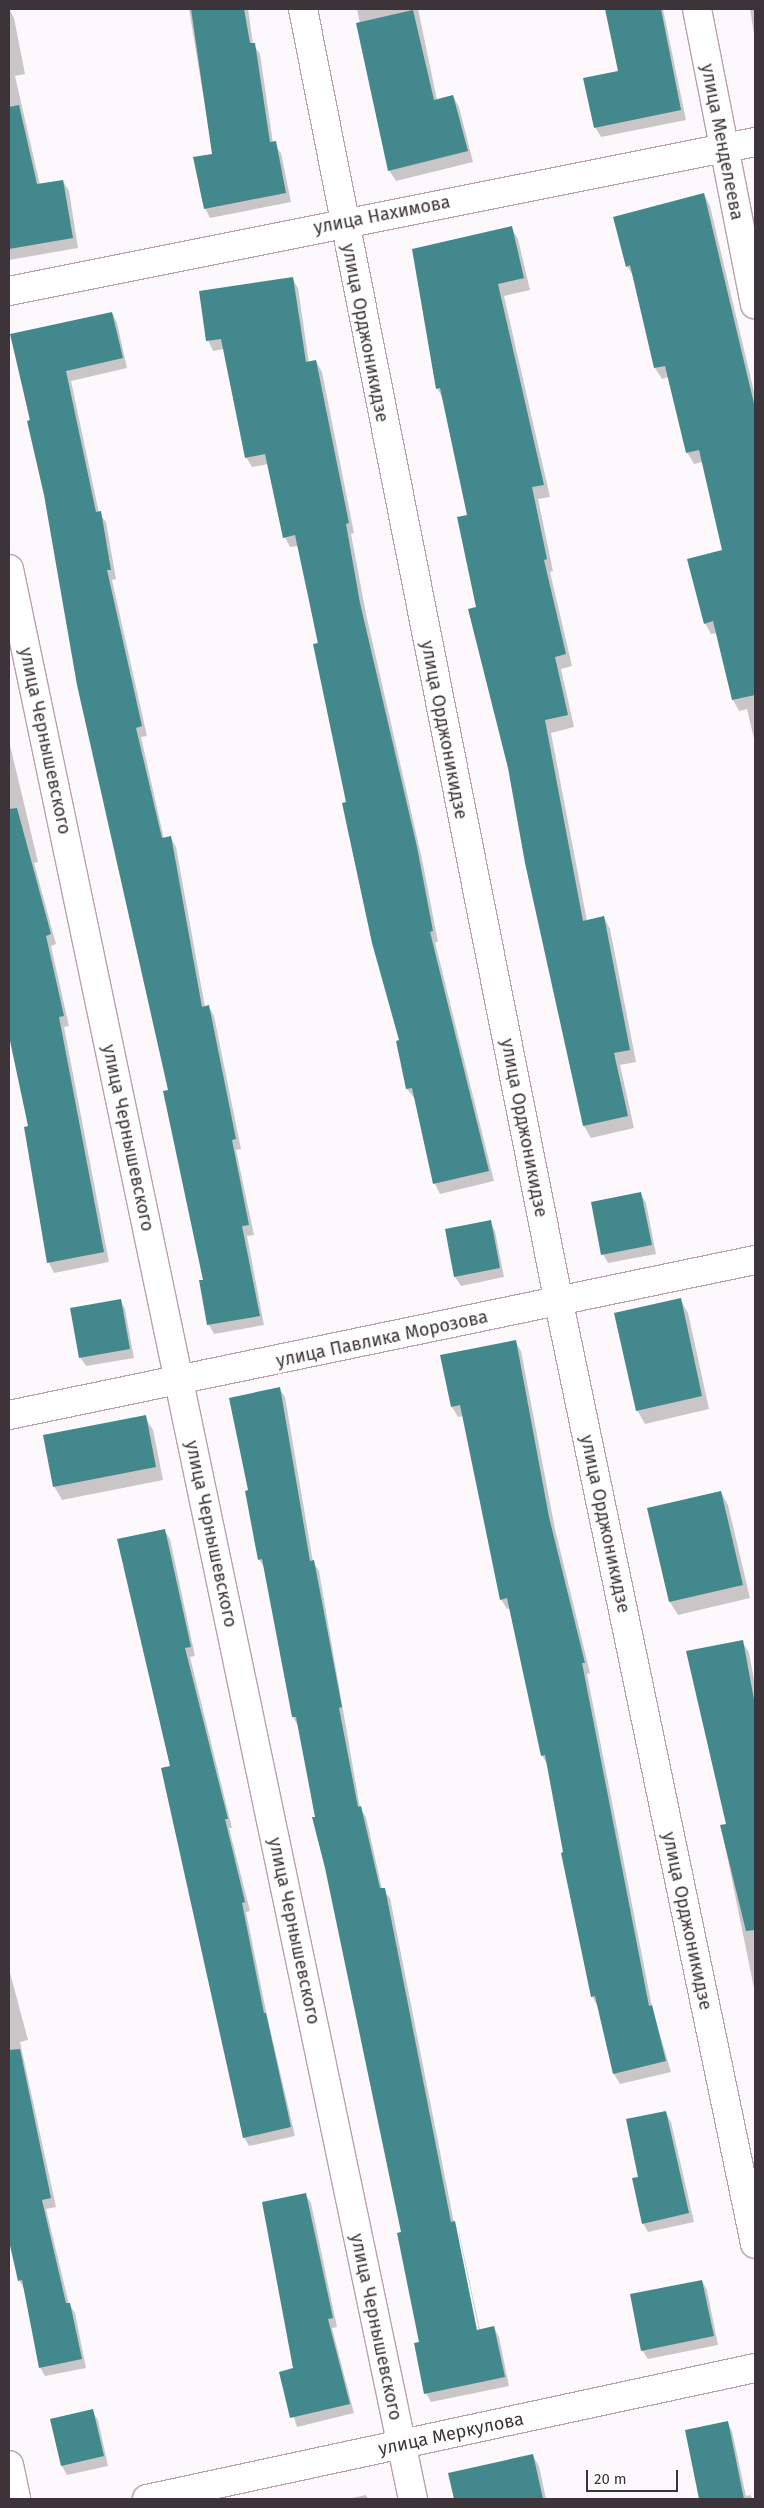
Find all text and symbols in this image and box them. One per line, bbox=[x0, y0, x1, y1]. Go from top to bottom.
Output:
street label: улица Менделеева bbox=[696, 62, 748, 222]
street label: улица Нахимова bbox=[312, 191, 452, 239]
street label: улица Орджоникидзе bbox=[337, 242, 393, 424]
street label: улица Орджоникидзе bbox=[416, 639, 472, 821]
street label: улица Чернышевского bbox=[15, 646, 75, 836]
street label: улица Орджоникидзе bbox=[496, 1037, 552, 1219]
street label: улица Чернышевского bbox=[98, 1043, 158, 1233]
street label: улица Павлика Морозова bbox=[274, 1306, 490, 1372]
street label: улица Орджоникидзе bbox=[576, 1433, 634, 1615]
street label: улица Чернышевского bbox=[181, 1439, 241, 1629]
street label: улица Орджоникидзе bbox=[658, 1830, 716, 2012]
street label: улица Чернышевского bbox=[264, 1836, 324, 2026]
street label: улица Чернышевского bbox=[346, 2232, 406, 2422]
street label: улица Меркулова bbox=[376, 2408, 526, 2460]
scale bar bbox=[589, 2460, 682, 2492]
text: 20 m bbox=[594, 2470, 627, 2488]

